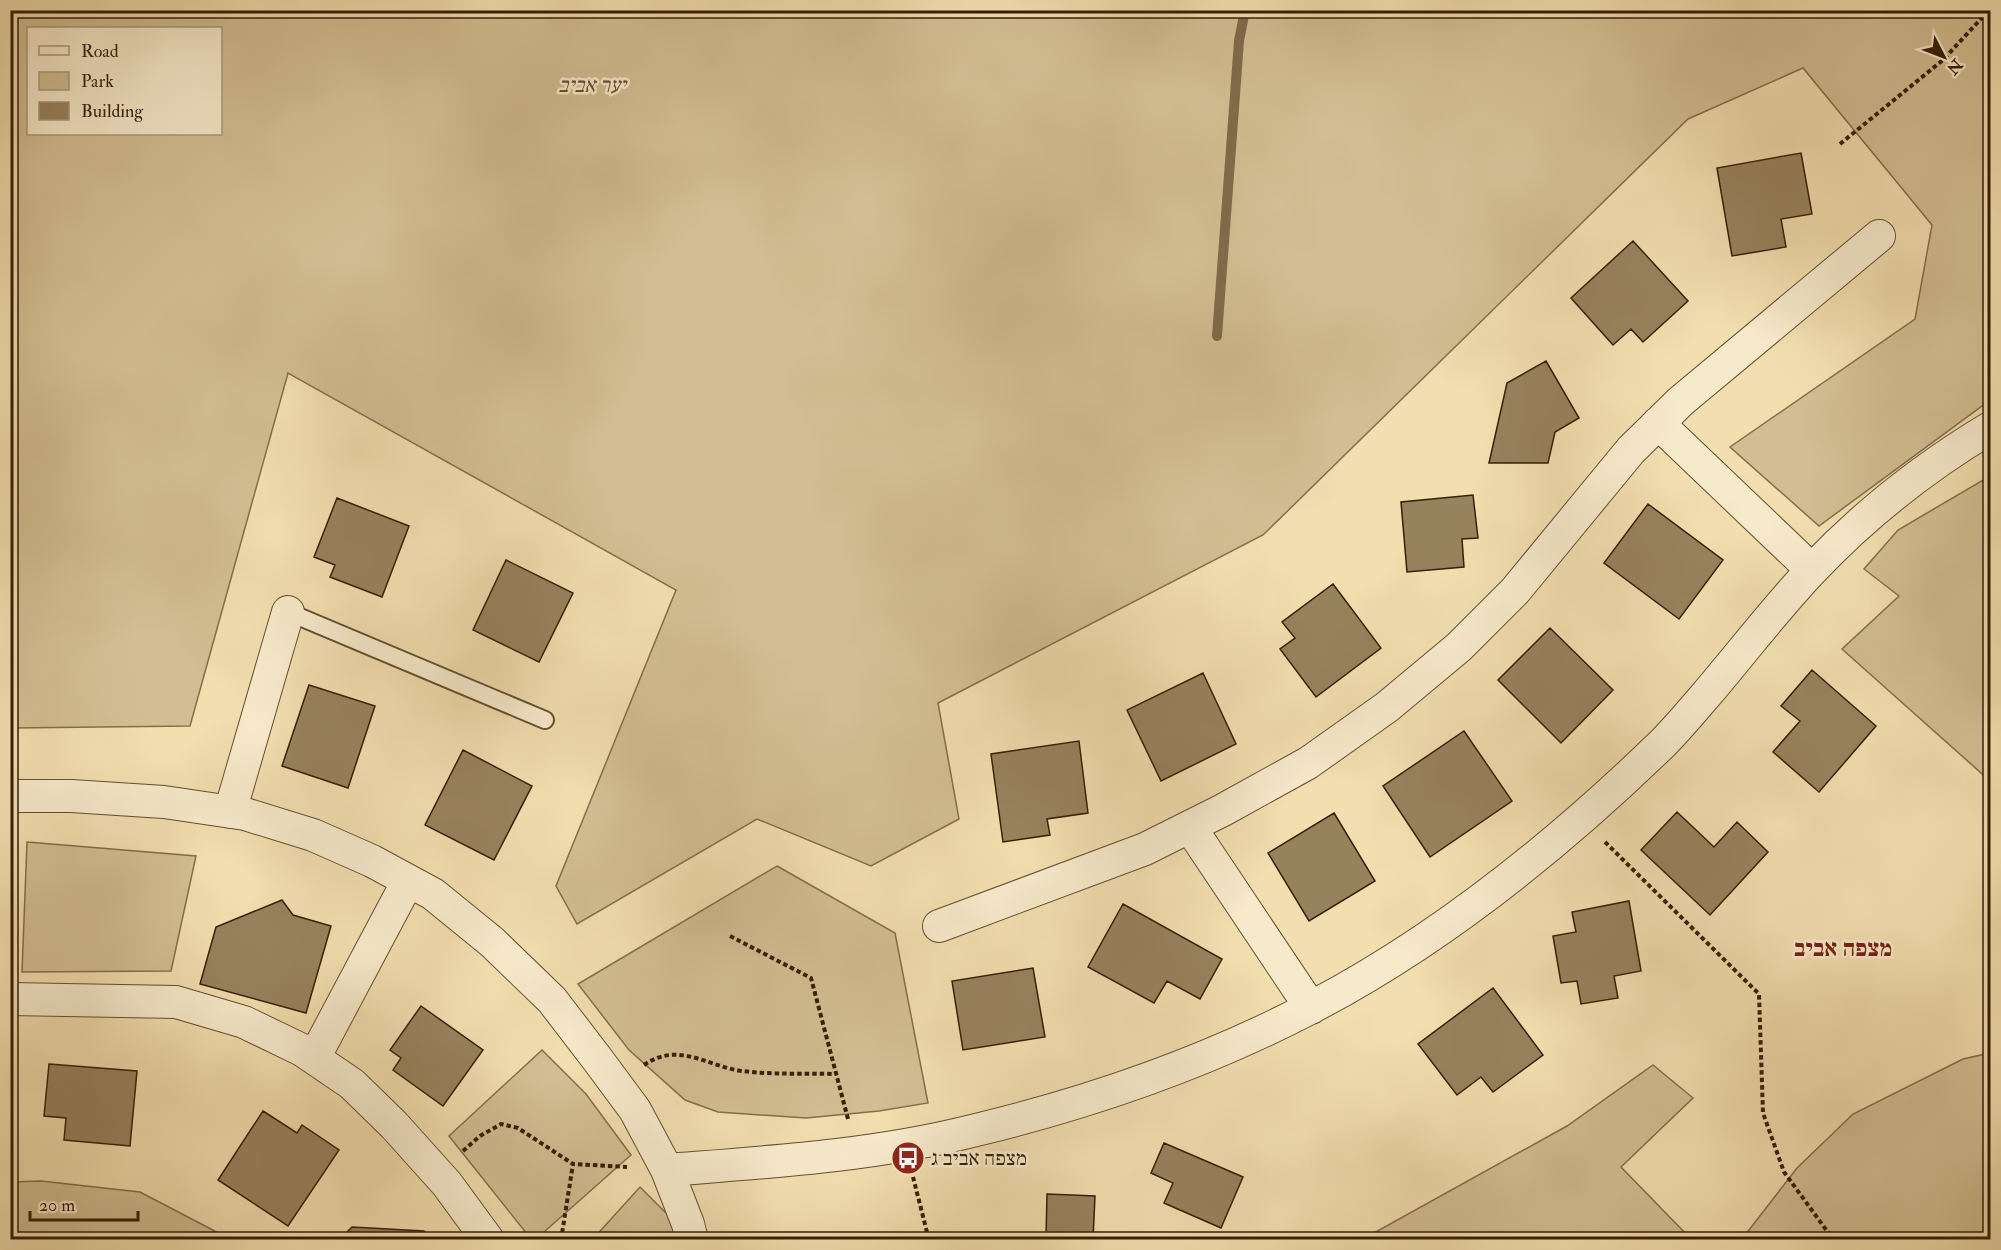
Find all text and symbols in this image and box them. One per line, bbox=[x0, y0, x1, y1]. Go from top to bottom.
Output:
legend bbox=[27, 27, 222, 135]
north arrow bbox=[1914, 27, 1974, 87]
text: Road bbox=[81, 40, 119, 63]
text: N bbox=[1942, 54, 1967, 79]
text: Park bbox=[81, 70, 114, 93]
park label: יער אביב bbox=[558, 72, 628, 99]
text: Building bbox=[81, 100, 144, 123]
district label: מצפה אביב bbox=[1794, 933, 1892, 964]
bus stop icon: מצפה אביב ג bbox=[890, 1140, 926, 1176]
place label: מצפה אביב ג bbox=[931, 1145, 1027, 1172]
scale bar bbox=[30, 1184, 138, 1222]
text: 20 m bbox=[39, 1194, 75, 1217]

